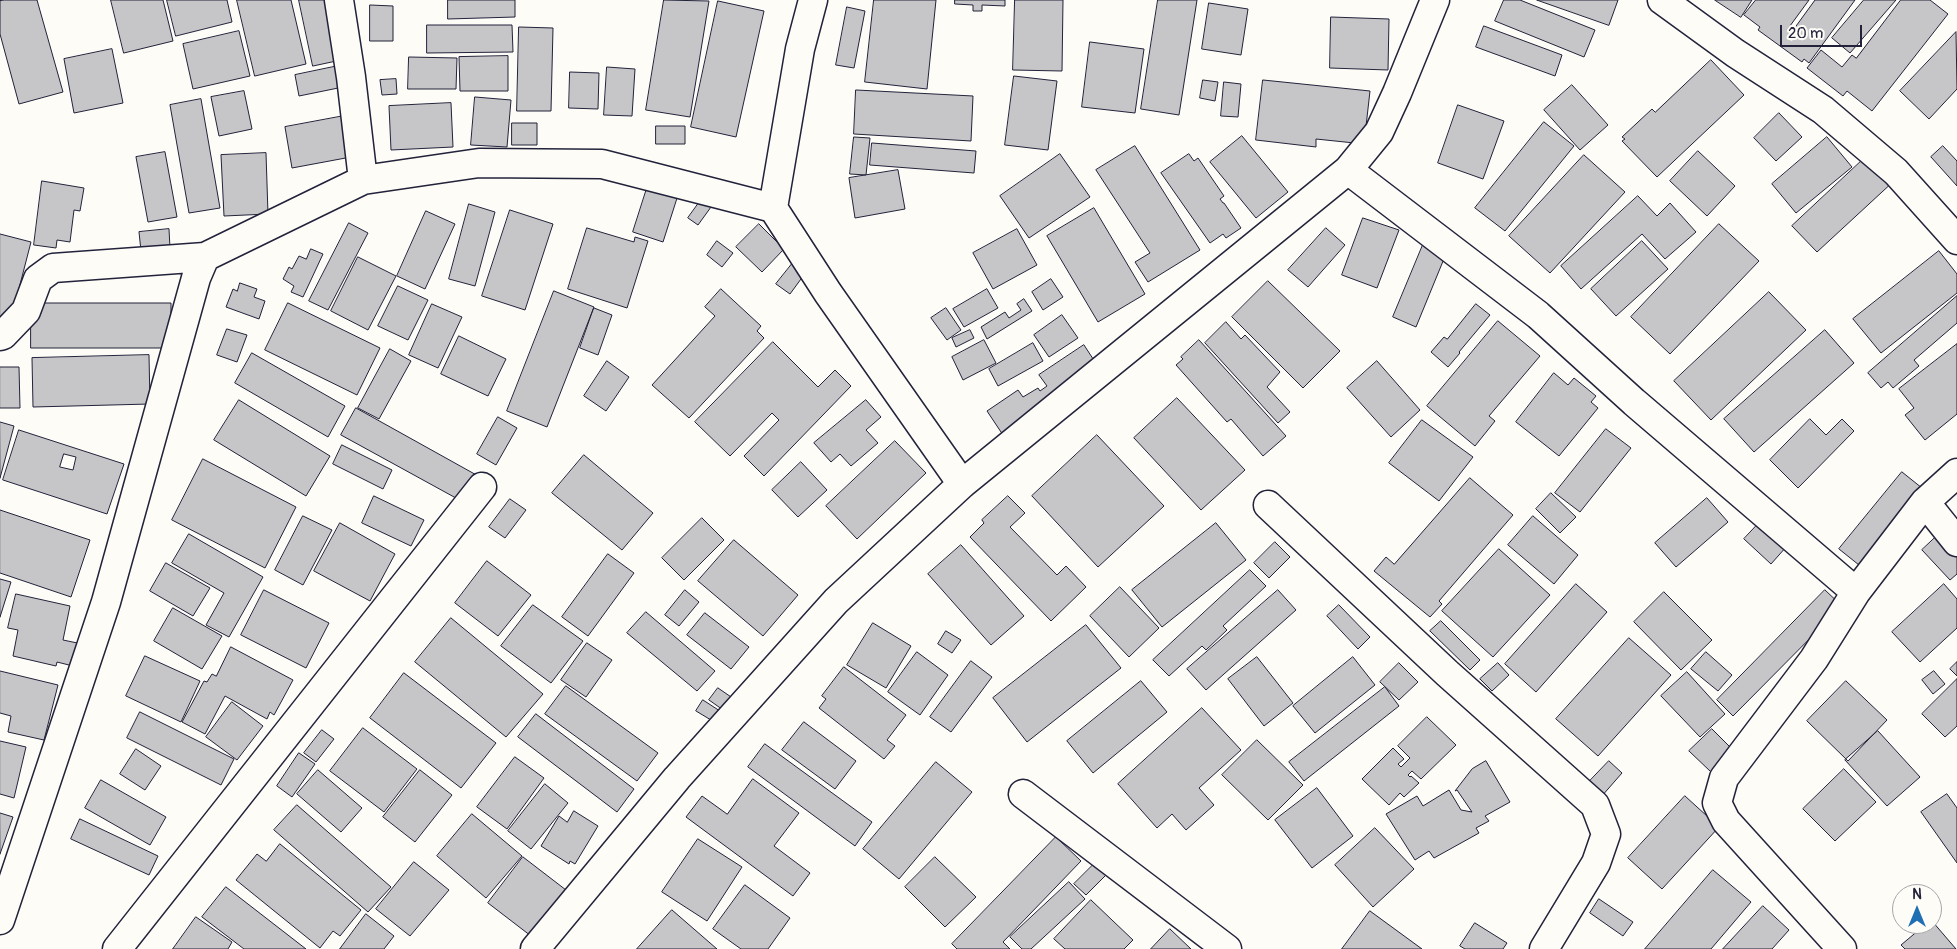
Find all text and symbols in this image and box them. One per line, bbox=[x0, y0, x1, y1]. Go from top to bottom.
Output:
scale bar bbox=[1782, 15, 1864, 47]
text: 20 m bbox=[1788, 24, 1823, 43]
north arrow bbox=[1892, 884, 1942, 934]
text: N bbox=[1912, 886, 1922, 903]

